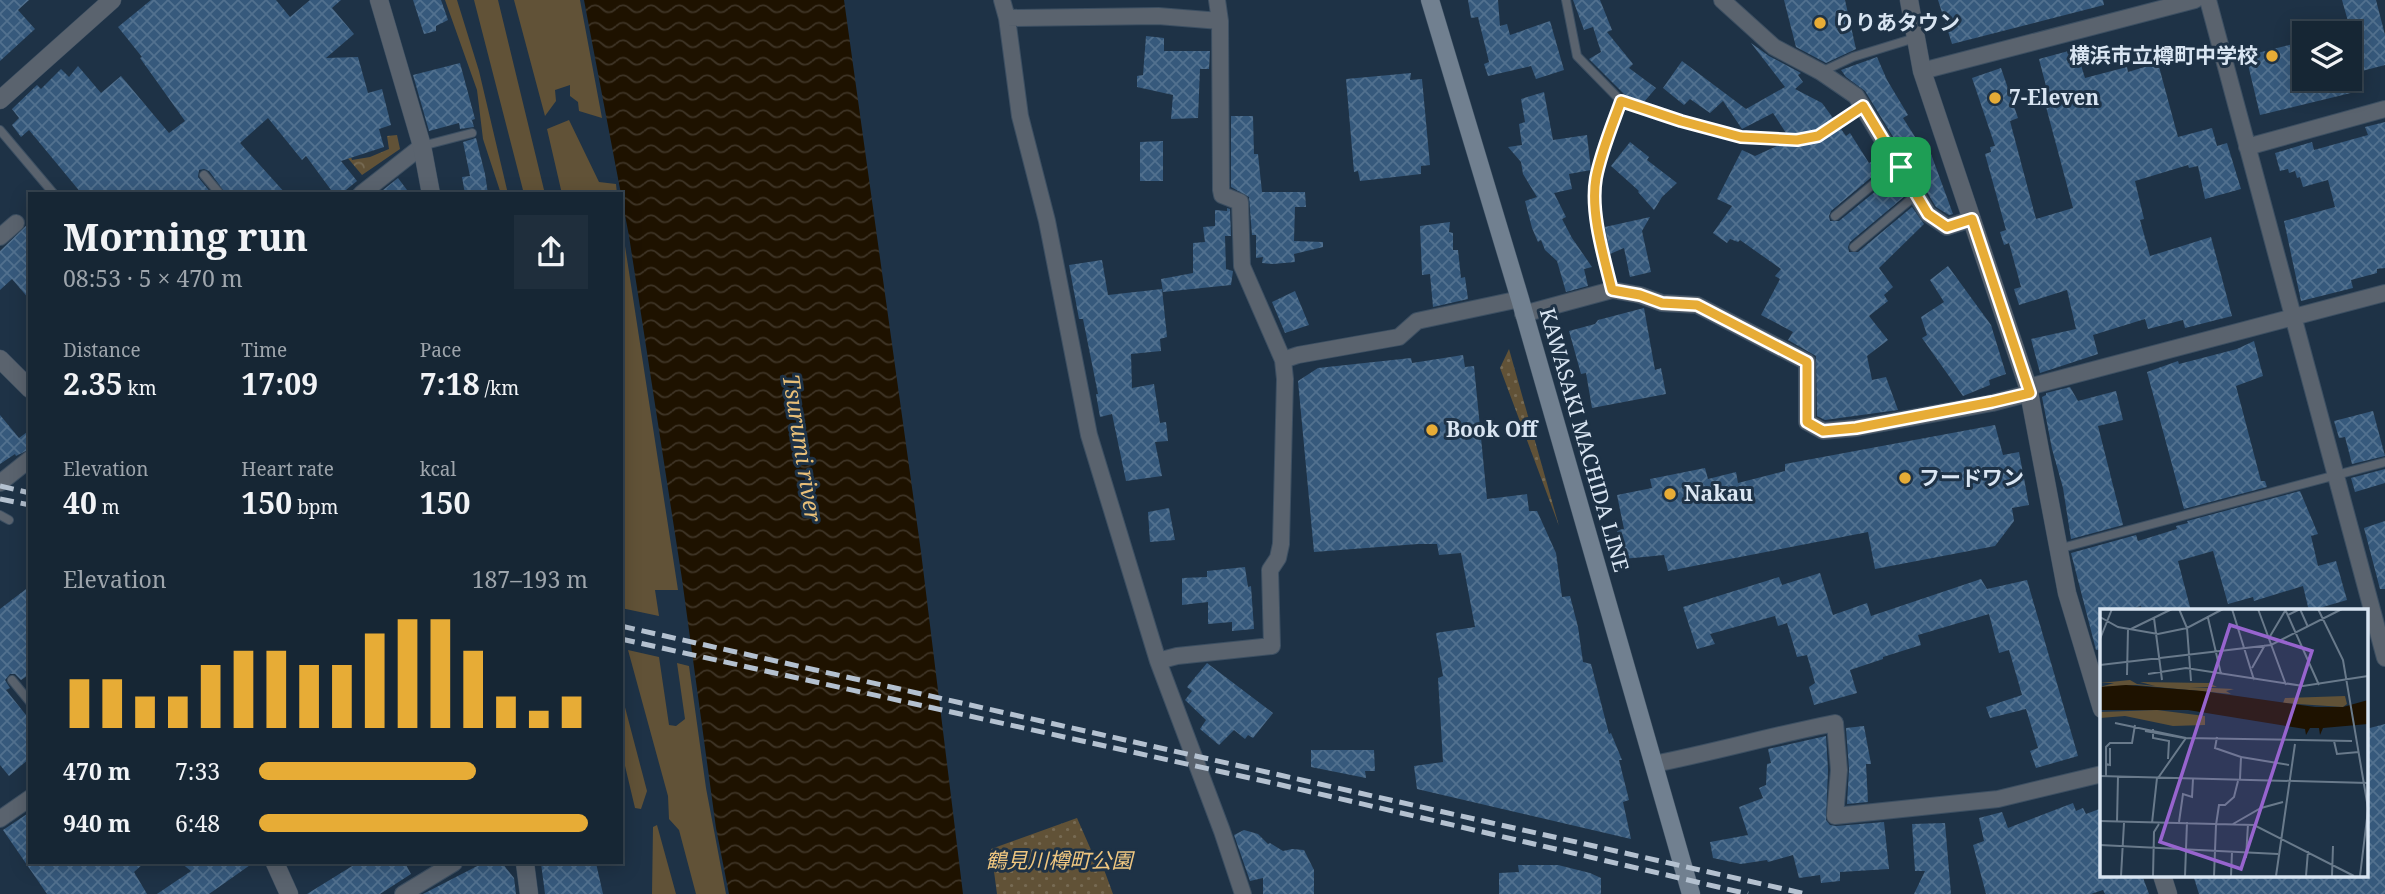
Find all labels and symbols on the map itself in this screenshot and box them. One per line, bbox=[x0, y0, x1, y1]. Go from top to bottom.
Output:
place label: りりあタウン bbox=[1834, 8, 1960, 36]
marker: りりあタウン bbox=[1812, 15, 1828, 31]
place label: 横浜市立樽町中学校 bbox=[2069, 41, 2258, 69]
marker: 横浜市立樽町中学校 bbox=[2264, 48, 2280, 64]
place label: 7-Eleven bbox=[2009, 83, 2099, 111]
marker: 7-Eleven bbox=[1987, 90, 2003, 106]
pin bbox=[1871, 137, 1931, 197]
street label: KAWASAKI MACHIDA LINE bbox=[1534, 304, 1636, 575]
water label: Tsurumi river bbox=[776, 372, 830, 524]
place label: Book Off bbox=[1446, 415, 1539, 443]
marker: Book Off bbox=[1424, 422, 1440, 438]
place label: フードワン bbox=[1919, 463, 2024, 491]
marker: フードワン bbox=[1897, 470, 1913, 486]
place label: Nakau bbox=[1684, 479, 1753, 507]
marker: Nakau bbox=[1662, 486, 1678, 502]
inset map bbox=[2100, 609, 2368, 876]
park label: 鶴見川樽町公園 bbox=[986, 846, 1135, 874]

